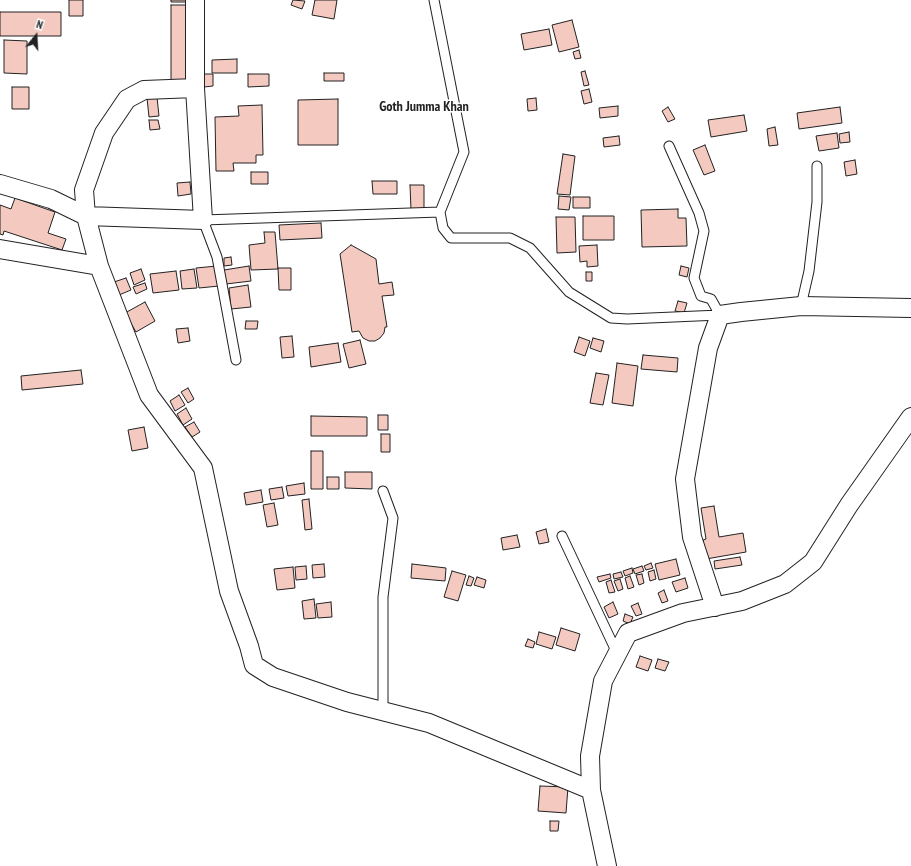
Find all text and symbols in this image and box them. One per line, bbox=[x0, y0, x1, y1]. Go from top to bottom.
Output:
north arrow bbox=[16, 16, 56, 56]
text: N bbox=[35, 17, 45, 32]
district label: Goth Jumma Khan bbox=[379, 99, 469, 115]

